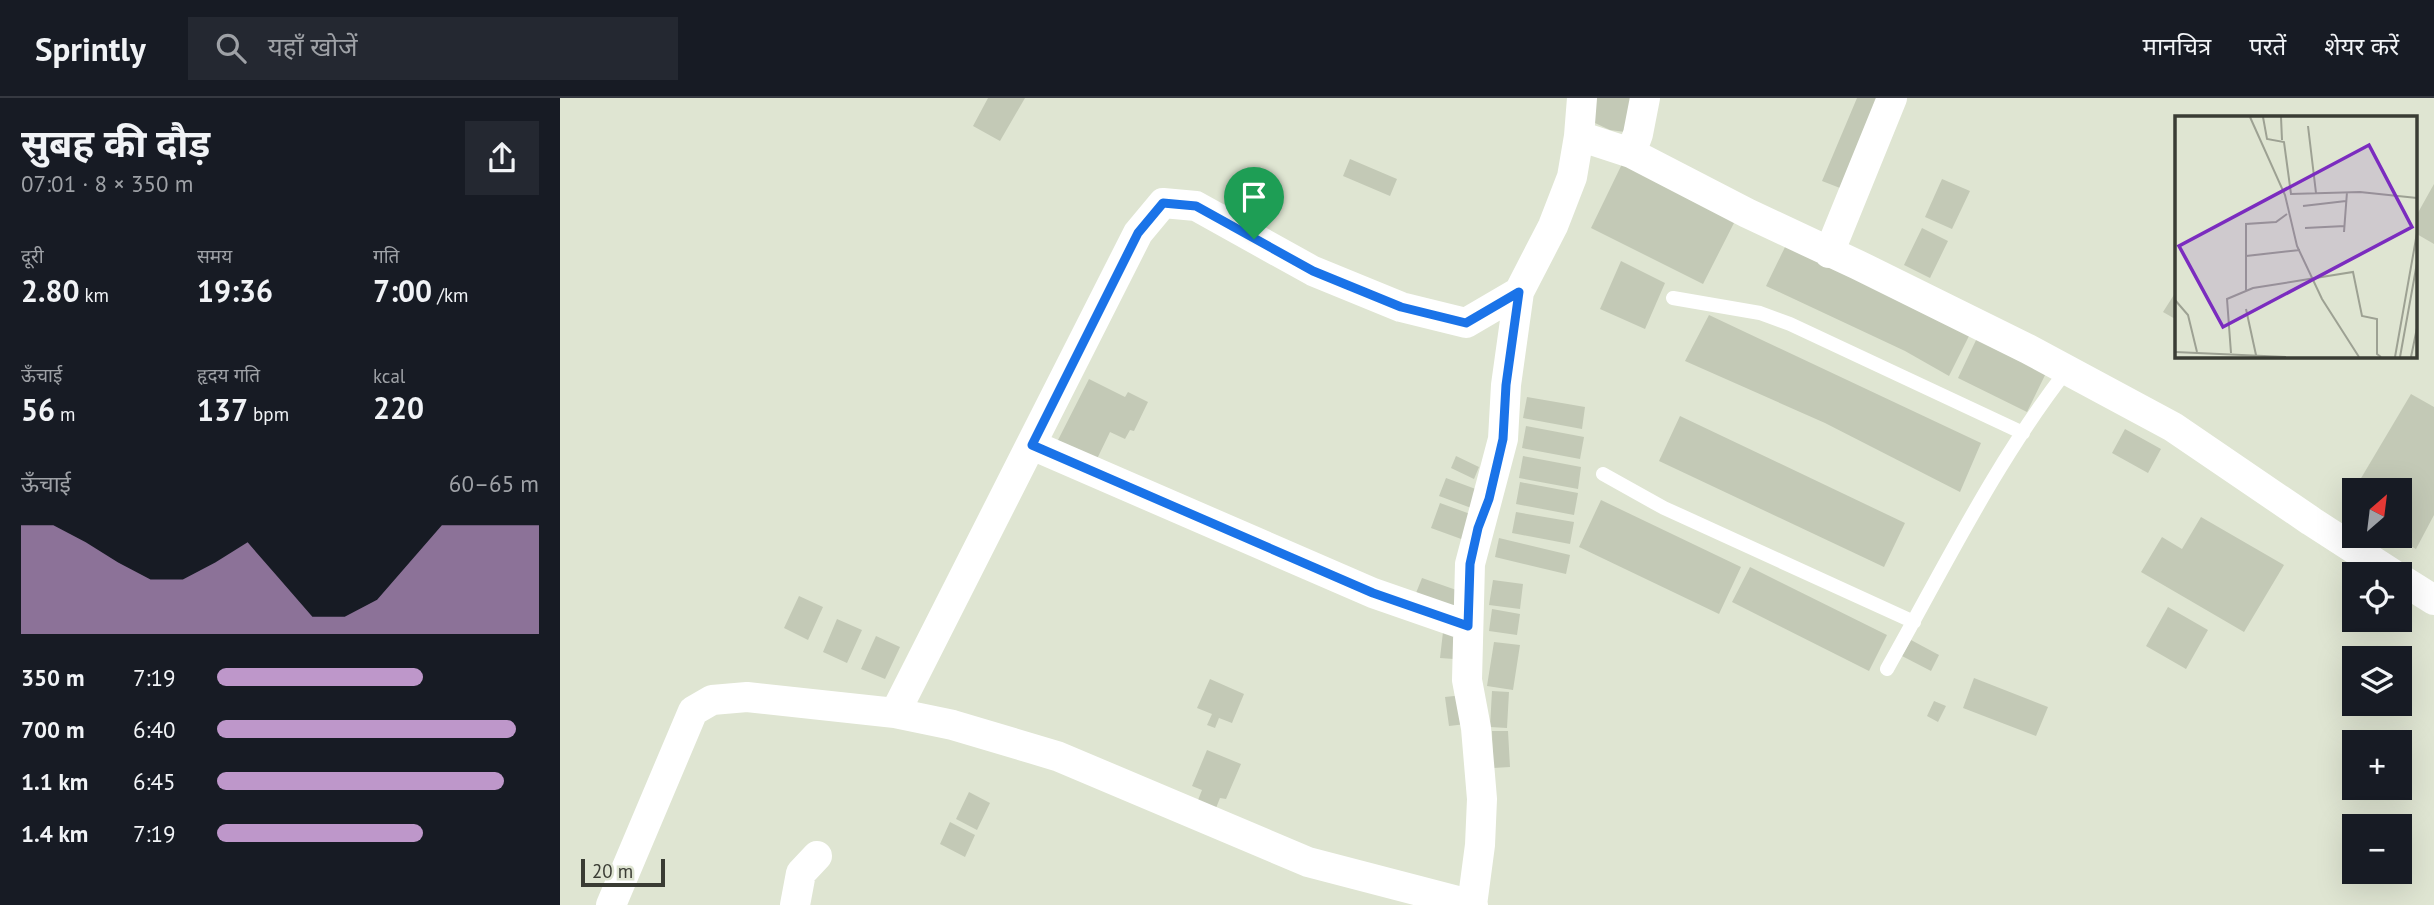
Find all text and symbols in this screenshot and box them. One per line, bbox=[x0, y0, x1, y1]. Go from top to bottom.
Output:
search box bbox=[188, 17, 678, 80]
text: Sprintly bbox=[35, 27, 146, 70]
icon: search bbox=[212, 29, 250, 67]
text: यहाँ खोजें bbox=[268, 30, 358, 63]
text: मानचित्र bbox=[2143, 31, 2211, 62]
text: परतें bbox=[2249, 31, 2286, 62]
text: शेयर करें bbox=[2324, 31, 2399, 62]
inset map bbox=[2175, 116, 2416, 357]
text: सुबह की दौड़ bbox=[21, 118, 210, 167]
button: share bbox=[465, 121, 539, 195]
pin bbox=[1224, 167, 1284, 239]
text: 07:01 · 8 × 350 m bbox=[21, 169, 193, 198]
icon: arrive bbox=[1235, 178, 1273, 216]
text: दूरी bbox=[21, 244, 44, 268]
text: समय bbox=[197, 244, 232, 268]
text: गति bbox=[373, 244, 399, 268]
text: 2.80 bbox=[21, 271, 79, 310]
text: 19:36 bbox=[197, 271, 273, 310]
text: 7:00 bbox=[373, 271, 432, 310]
text: km bbox=[79, 283, 109, 307]
text: /km bbox=[432, 283, 468, 307]
text: ऊँचाई bbox=[21, 363, 62, 387]
text: हृदय गति bbox=[197, 363, 260, 387]
text: kcal bbox=[373, 364, 405, 388]
text: 220 bbox=[373, 388, 424, 427]
text: 56 bbox=[21, 390, 55, 429]
text: 137 bbox=[197, 390, 248, 429]
text: m bbox=[55, 402, 76, 426]
text: bpm bbox=[248, 402, 289, 426]
text: ऊँचाई bbox=[21, 469, 71, 498]
text: 60–65 m bbox=[449, 469, 539, 498]
north arrow bbox=[2342, 478, 2412, 548]
map controls bbox=[2342, 478, 2412, 884]
button: locate bbox=[2342, 562, 2412, 632]
button: layers bbox=[2342, 646, 2412, 716]
text: 350 m bbox=[21, 663, 84, 692]
text: 7:19 bbox=[133, 663, 176, 692]
text: 700 m bbox=[21, 715, 84, 744]
text: 6:40 bbox=[133, 715, 176, 744]
button: + bbox=[2342, 730, 2412, 800]
text: 1.1 km bbox=[21, 767, 88, 796]
text: 6:45 bbox=[133, 767, 176, 796]
button: − bbox=[2342, 814, 2412, 884]
text: 1.4 km bbox=[21, 819, 88, 848]
text: 7:19 bbox=[133, 819, 176, 848]
scale bar bbox=[581, 856, 665, 888]
text: 20 m bbox=[592, 859, 633, 883]

